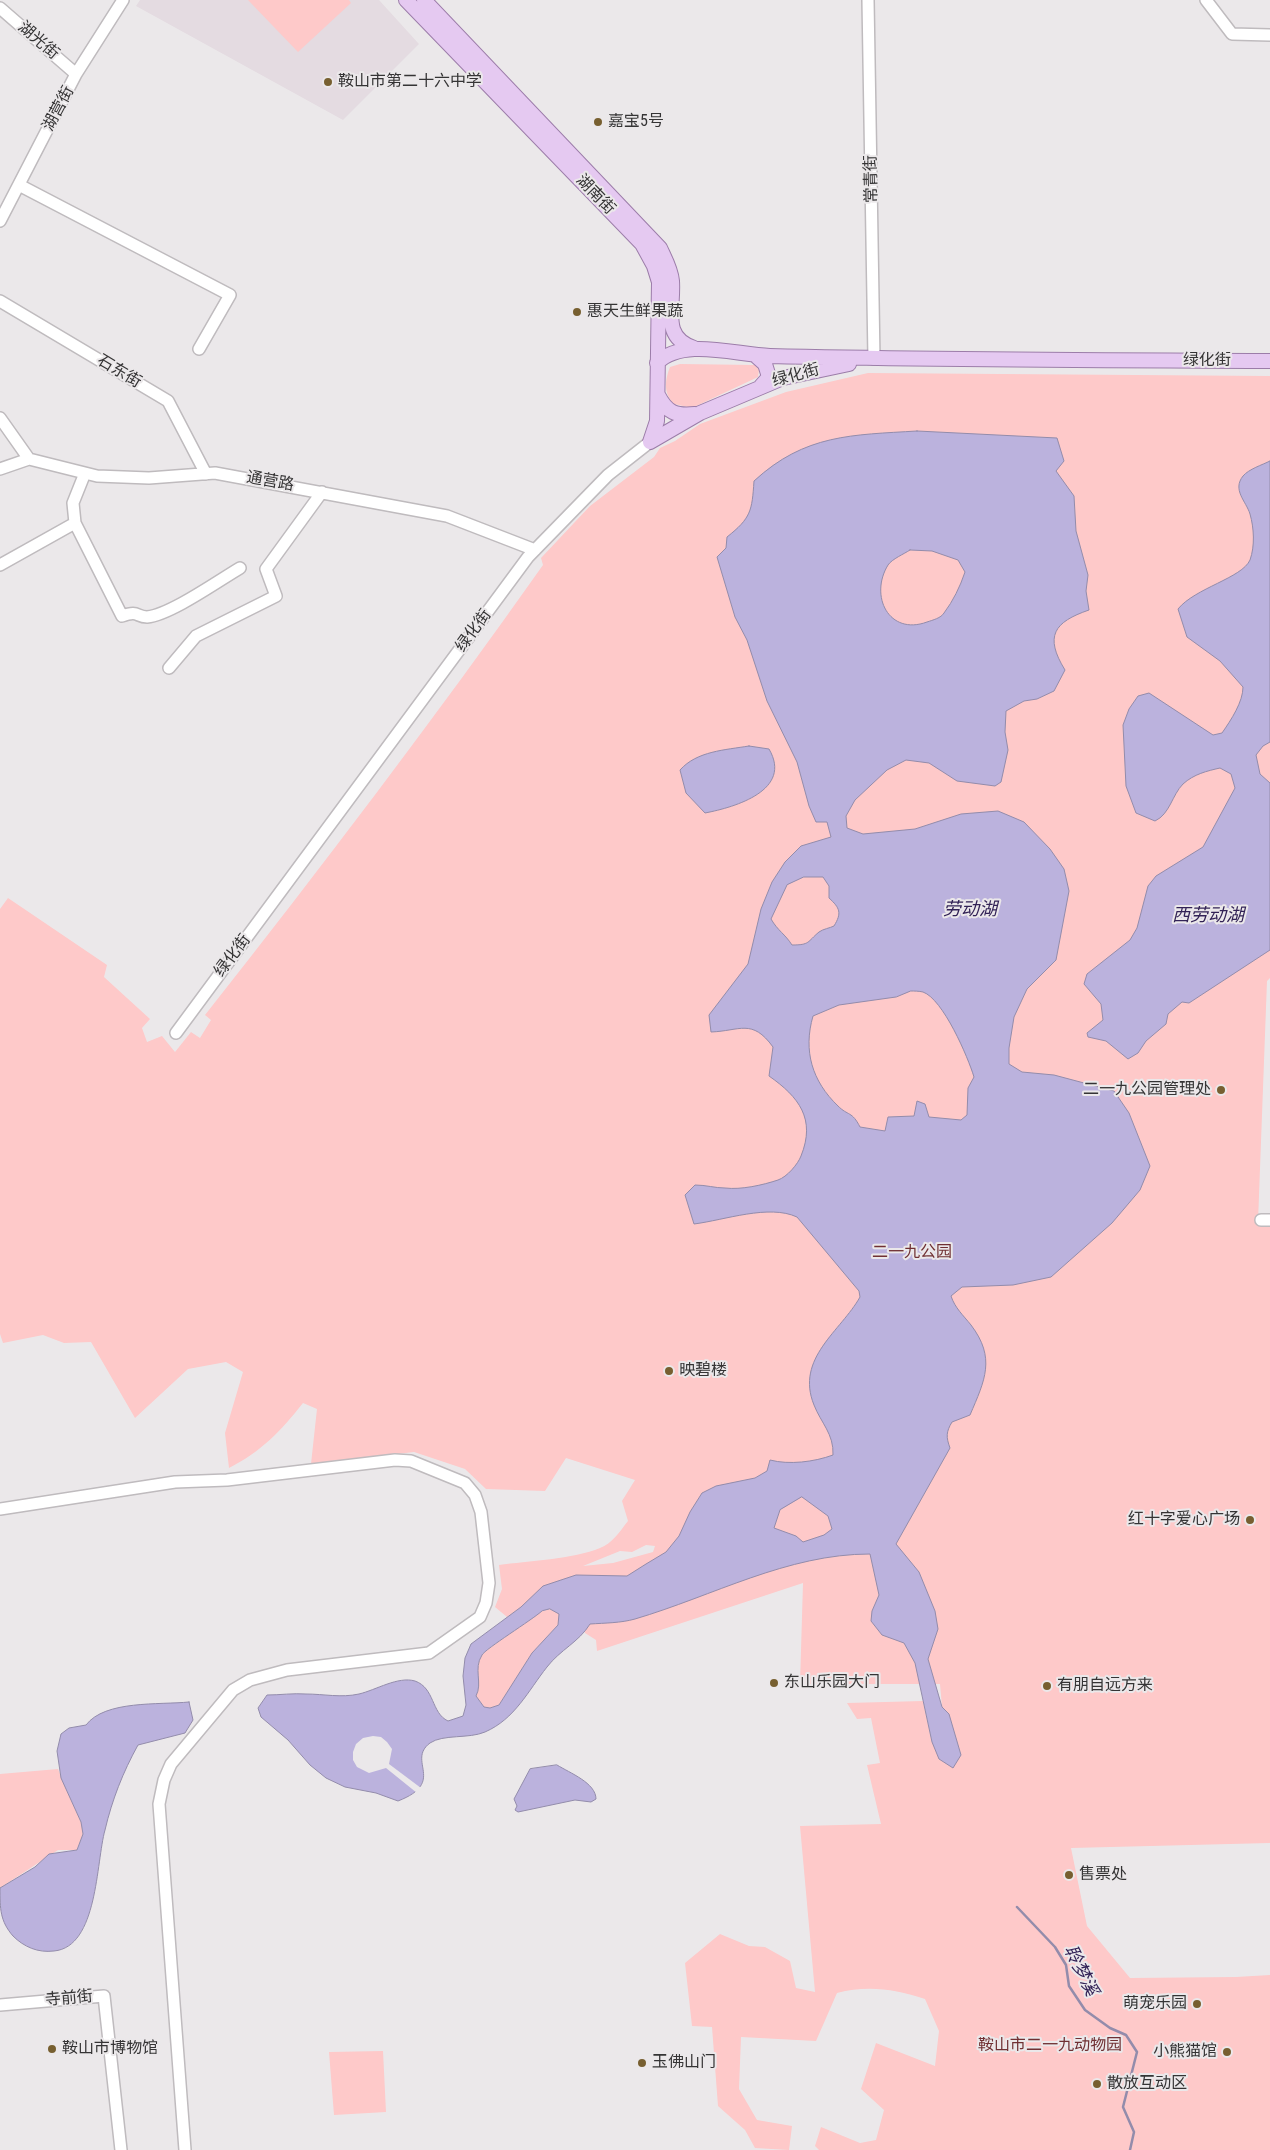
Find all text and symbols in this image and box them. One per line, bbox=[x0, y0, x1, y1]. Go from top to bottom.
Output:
street label: 湖光街 bbox=[14, 18, 62, 64]
place label: 鞍山市第二十六中学 bbox=[338, 72, 482, 92]
marker: 鞍山市第二十六中学 bbox=[322, 76, 334, 88]
street label: 湖营街 bbox=[39, 83, 79, 135]
place label: 嘉宝5号 bbox=[608, 112, 664, 132]
marker: 嘉宝5号 bbox=[592, 116, 604, 128]
street label: 常青街 bbox=[862, 155, 882, 203]
street label: 湖南街 bbox=[571, 171, 619, 219]
place label: 惠天生鲜果蔬 bbox=[587, 302, 683, 322]
marker: 惠天生鲜果蔬 bbox=[571, 306, 583, 318]
street label: 石东街 bbox=[93, 351, 145, 393]
street label: 绿化街 bbox=[1183, 351, 1231, 371]
street label: 绿化街 bbox=[770, 361, 822, 391]
street label: 通营路 bbox=[245, 468, 295, 496]
street label: 绿化街 bbox=[452, 606, 496, 656]
water label: 劳动湖 bbox=[943, 899, 997, 921]
water label: 西劳动湖 bbox=[1172, 905, 1244, 927]
street label: 绿化街 bbox=[211, 931, 255, 981]
place label: 二一九公园管理处 bbox=[1083, 1080, 1211, 1100]
marker: 二一九公园管理处 bbox=[1215, 1084, 1227, 1096]
park label: 二一九公园 bbox=[872, 1243, 952, 1263]
place label: 映碧楼 bbox=[679, 1361, 727, 1381]
marker: 映碧楼 bbox=[663, 1365, 675, 1377]
place label: 红十字爱心广场 bbox=[1128, 1510, 1240, 1530]
marker: 红十字爱心广场 bbox=[1244, 1514, 1256, 1526]
place label: 东山乐园大门 bbox=[784, 1673, 880, 1693]
place label: 有朋自远方来 bbox=[1057, 1676, 1153, 1696]
marker: 东山乐园大门 bbox=[768, 1677, 780, 1689]
marker: 有朋自远方来 bbox=[1041, 1680, 1053, 1692]
place label: 售票处 bbox=[1079, 1865, 1127, 1885]
marker: 售票处 bbox=[1063, 1869, 1075, 1881]
water label: 聆梦溪 bbox=[1058, 1942, 1102, 2000]
street label: 寺前街 bbox=[44, 1987, 94, 2011]
place label: 萌宠乐园 bbox=[1123, 1994, 1187, 2014]
marker: 萌宠乐园 bbox=[1191, 1998, 1203, 2010]
park label: 鞍山市二一九动物园 bbox=[978, 2036, 1122, 2056]
place label: 鞍山市博物馆 bbox=[62, 2039, 158, 2059]
place label: 小熊猫馆 bbox=[1153, 2042, 1217, 2062]
marker: 鞍山市博物馆 bbox=[46, 2043, 58, 2055]
marker: 小熊猫馆 bbox=[1221, 2046, 1233, 2058]
place label: 玉佛山门 bbox=[652, 2053, 716, 2073]
marker: 玉佛山门 bbox=[636, 2057, 648, 2069]
place label: 散放互动区 bbox=[1107, 2074, 1187, 2094]
marker: 散放互动区 bbox=[1091, 2078, 1103, 2090]

